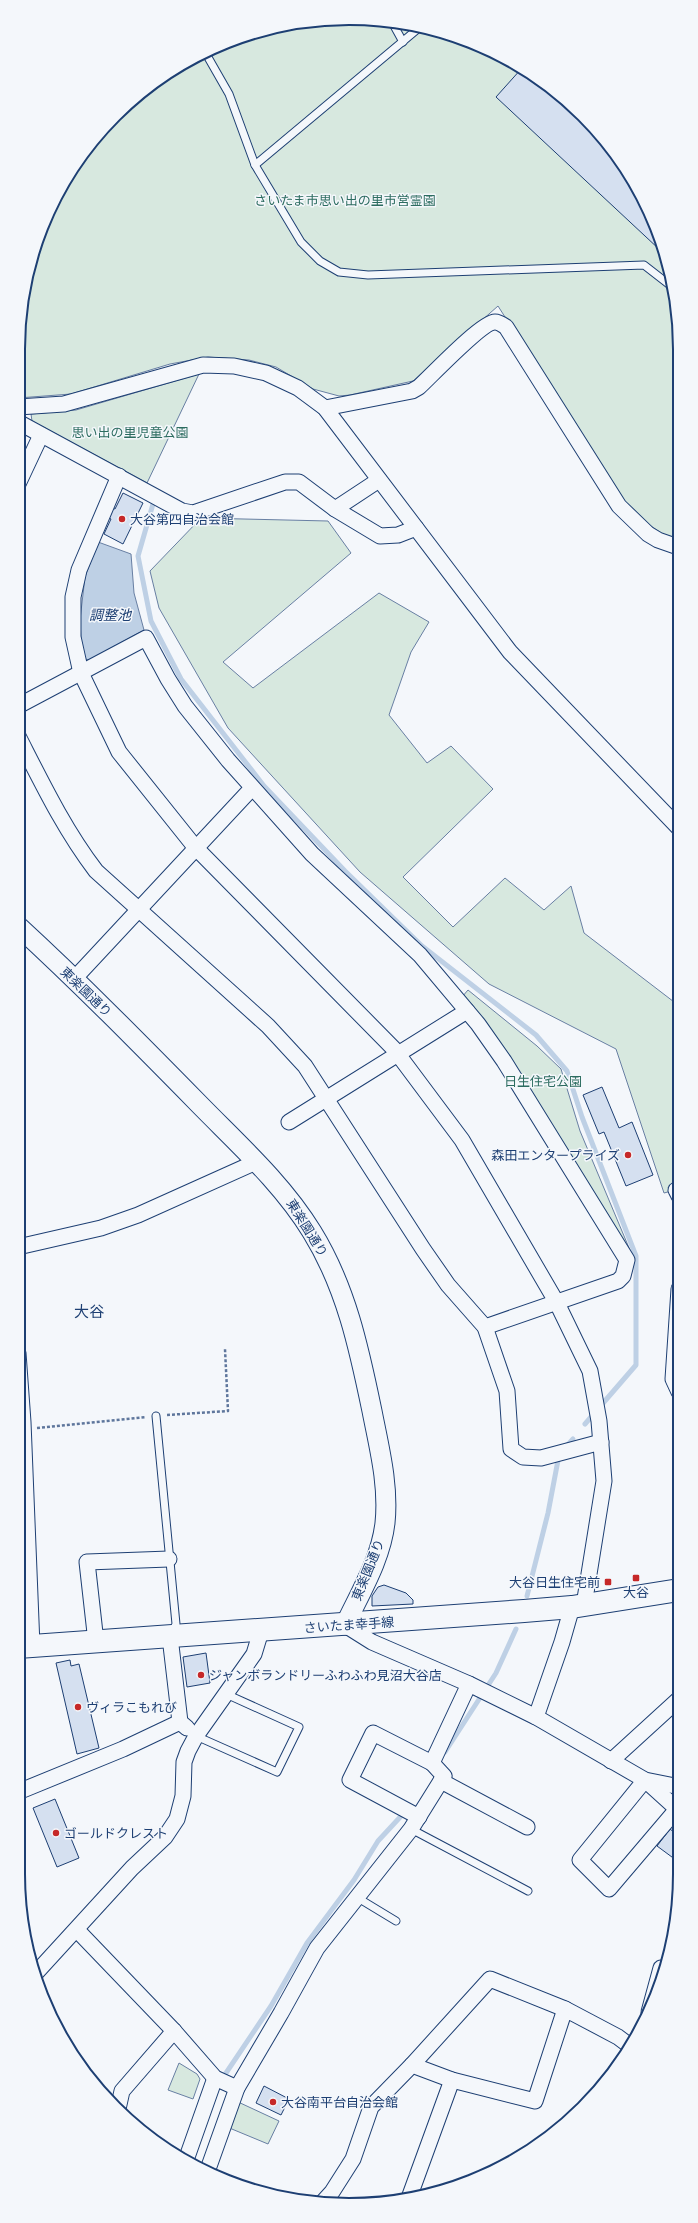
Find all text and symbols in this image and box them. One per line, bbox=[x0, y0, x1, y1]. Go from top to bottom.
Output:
park label: さいたま市思い出の里市営霊園 bbox=[254, 193, 436, 208]
park label: 思い出の里児童公園 bbox=[71, 425, 189, 440]
place label: 大谷第四自治会館 bbox=[130, 512, 234, 527]
marker: 大谷第四自治会館 bbox=[117, 514, 127, 524]
water label: 調整池 bbox=[89, 607, 133, 623]
street label: 東楽園通り bbox=[57, 964, 115, 1020]
park label: 日生住宅公園 bbox=[504, 1074, 582, 1089]
place label: 森田エンタープライズ bbox=[491, 1148, 620, 1163]
marker: 森田エンタープライズ bbox=[623, 1150, 633, 1160]
street label: 東楽園通り bbox=[283, 1196, 331, 1260]
district label: 大谷 bbox=[74, 1303, 104, 1320]
street label: 東楽園通り bbox=[349, 1537, 387, 1603]
marker: 大谷 bbox=[631, 1573, 641, 1583]
place label: 大谷日生住宅前 bbox=[509, 1575, 600, 1590]
marker: 大谷日生住宅前 bbox=[603, 1577, 613, 1587]
place label: 大谷 bbox=[623, 1585, 649, 1600]
street label: さいたま幸手線 bbox=[303, 1614, 395, 1636]
place label: ジャンボランドリーふわふわ見沼大谷店 bbox=[209, 1668, 442, 1683]
marker: ジャンボランドリーふわふわ見沼大谷店 bbox=[196, 1670, 206, 1680]
place label: ヴィラこもれび bbox=[86, 1700, 177, 1715]
marker: ヴィラこもれび bbox=[73, 1702, 83, 1712]
place label: ゴールドクレスト bbox=[64, 1826, 168, 1841]
marker: ゴールドクレスト bbox=[51, 1828, 61, 1838]
place label: 大谷南平台自治会館 bbox=[281, 2095, 398, 2110]
marker: 大谷南平台自治会館 bbox=[268, 2097, 278, 2107]

